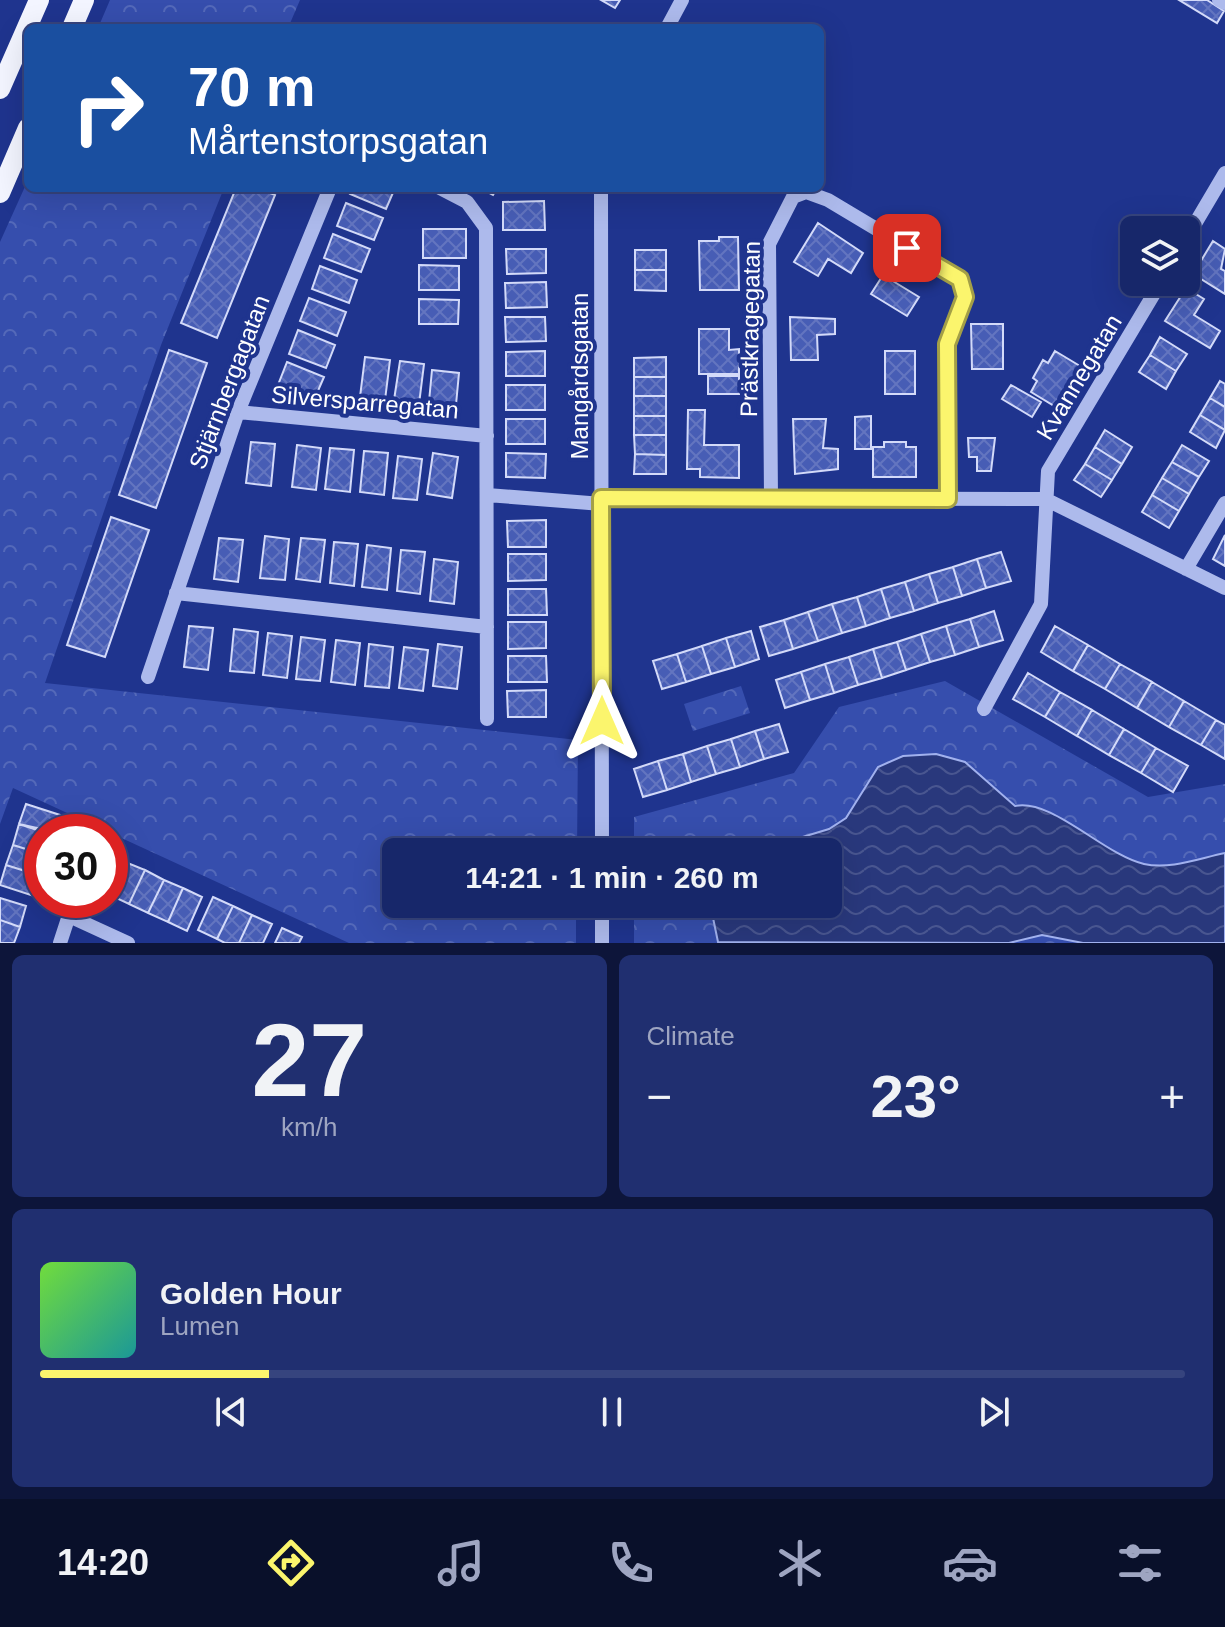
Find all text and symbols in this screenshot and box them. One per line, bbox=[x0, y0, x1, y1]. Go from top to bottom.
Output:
text: 70 m bbox=[188, 55, 316, 118]
icon: right bbox=[56, 56, 160, 160]
text: Mårtenstorpsgatan bbox=[188, 121, 488, 162]
pin bbox=[873, 214, 941, 282]
map controls bbox=[1120, 216, 1200, 296]
button: layers bbox=[1120, 216, 1200, 296]
icon: arrive bbox=[885, 226, 929, 270]
street label: Prästkragegatan bbox=[735, 241, 765, 417]
street label: Stjärnbergagatan bbox=[183, 291, 275, 473]
street label: Mangårdsgatan bbox=[566, 293, 593, 459]
street label: Kvannegatan bbox=[1031, 309, 1127, 445]
street label: Silversparregatan bbox=[270, 380, 460, 424]
position arrow bbox=[560, 679, 644, 763]
speed limit sign: 30 bbox=[24, 814, 128, 918]
text: 14:21 · 1 min · 260 m bbox=[465, 861, 759, 894]
text: 27 bbox=[251, 1002, 367, 1118]
text: Climate bbox=[647, 1021, 735, 1051]
text: 23° bbox=[870, 1063, 961, 1130]
text: − bbox=[647, 1072, 672, 1121]
text: + bbox=[1159, 1072, 1185, 1121]
text: km/h bbox=[281, 1112, 337, 1142]
text: Golden Hour bbox=[160, 1277, 342, 1310]
text: Lumen bbox=[160, 1311, 240, 1341]
icon: previous bbox=[209, 1390, 253, 1434]
icon: pause bbox=[590, 1390, 634, 1434]
icon: next bbox=[972, 1390, 1016, 1434]
icon: directions bbox=[263, 1535, 319, 1591]
icon: music bbox=[433, 1535, 489, 1591]
icon: phone bbox=[603, 1535, 659, 1591]
icon: climate bbox=[772, 1535, 828, 1591]
icon: car bbox=[942, 1535, 998, 1591]
icon: filters bbox=[1112, 1535, 1168, 1591]
text: 14:20 bbox=[57, 1542, 149, 1583]

